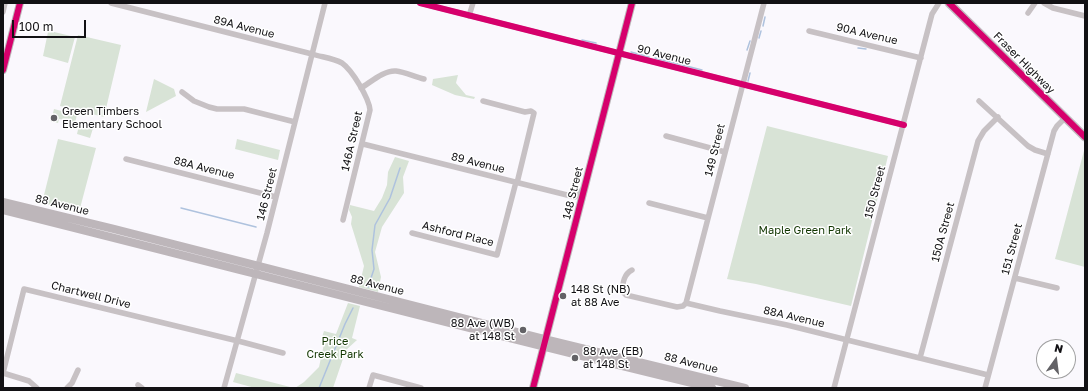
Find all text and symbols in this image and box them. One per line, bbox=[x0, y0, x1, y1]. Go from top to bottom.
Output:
scale bar bbox=[14, 12, 88, 38]
street label: 89A Avenue bbox=[212, 13, 276, 41]
text: 100 m bbox=[19, 19, 53, 34]
street label: 90A Avenue bbox=[835, 21, 899, 47]
street label: Fraser Highway bbox=[990, 29, 1058, 97]
street label: 90 Avenue bbox=[636, 42, 692, 68]
place label: Green Timbers Elementary School bbox=[62, 105, 162, 131]
street label: 146A Street bbox=[339, 110, 365, 172]
marker: Green Timbers Elementary School bbox=[49, 113, 59, 123]
street label: 149 Street bbox=[702, 122, 728, 178]
street label: 89 Avenue bbox=[450, 150, 506, 176]
street label: 88A Avenue bbox=[172, 154, 236, 182]
street label: 150 Street bbox=[862, 164, 888, 220]
street label: 148 Street bbox=[560, 165, 586, 221]
street label: 146 Street bbox=[254, 166, 280, 222]
street label: 88 Avenue bbox=[34, 192, 90, 218]
street label: 150A Street bbox=[929, 201, 957, 263]
street label: Ashford Place bbox=[421, 219, 495, 249]
street label: 151 Street bbox=[999, 222, 1025, 276]
park label: Maple Green Park bbox=[758, 224, 852, 238]
street label: 88 Avenue bbox=[349, 272, 405, 298]
street label: Chartwell Drive bbox=[50, 279, 132, 311]
place label: 148 St (NB) at 88 Ave bbox=[571, 283, 631, 309]
marker: 148 St (NB) at 88 Ave bbox=[558, 291, 568, 301]
street label: 88A Avenue bbox=[762, 304, 826, 330]
place label: 88 Ave (WB) at 148 St bbox=[451, 317, 515, 343]
marker: 88 Ave (WB) at 148 St bbox=[518, 325, 528, 335]
park label: Price Creek Park bbox=[306, 335, 364, 361]
north arrow bbox=[1036, 339, 1076, 379]
text: N bbox=[1053, 341, 1064, 355]
place label: 88 Ave (EB) at 148 St bbox=[583, 345, 643, 371]
street label: 88 Avenue bbox=[663, 350, 719, 376]
marker: 88 Ave (EB) at 148 St bbox=[570, 353, 580, 363]

